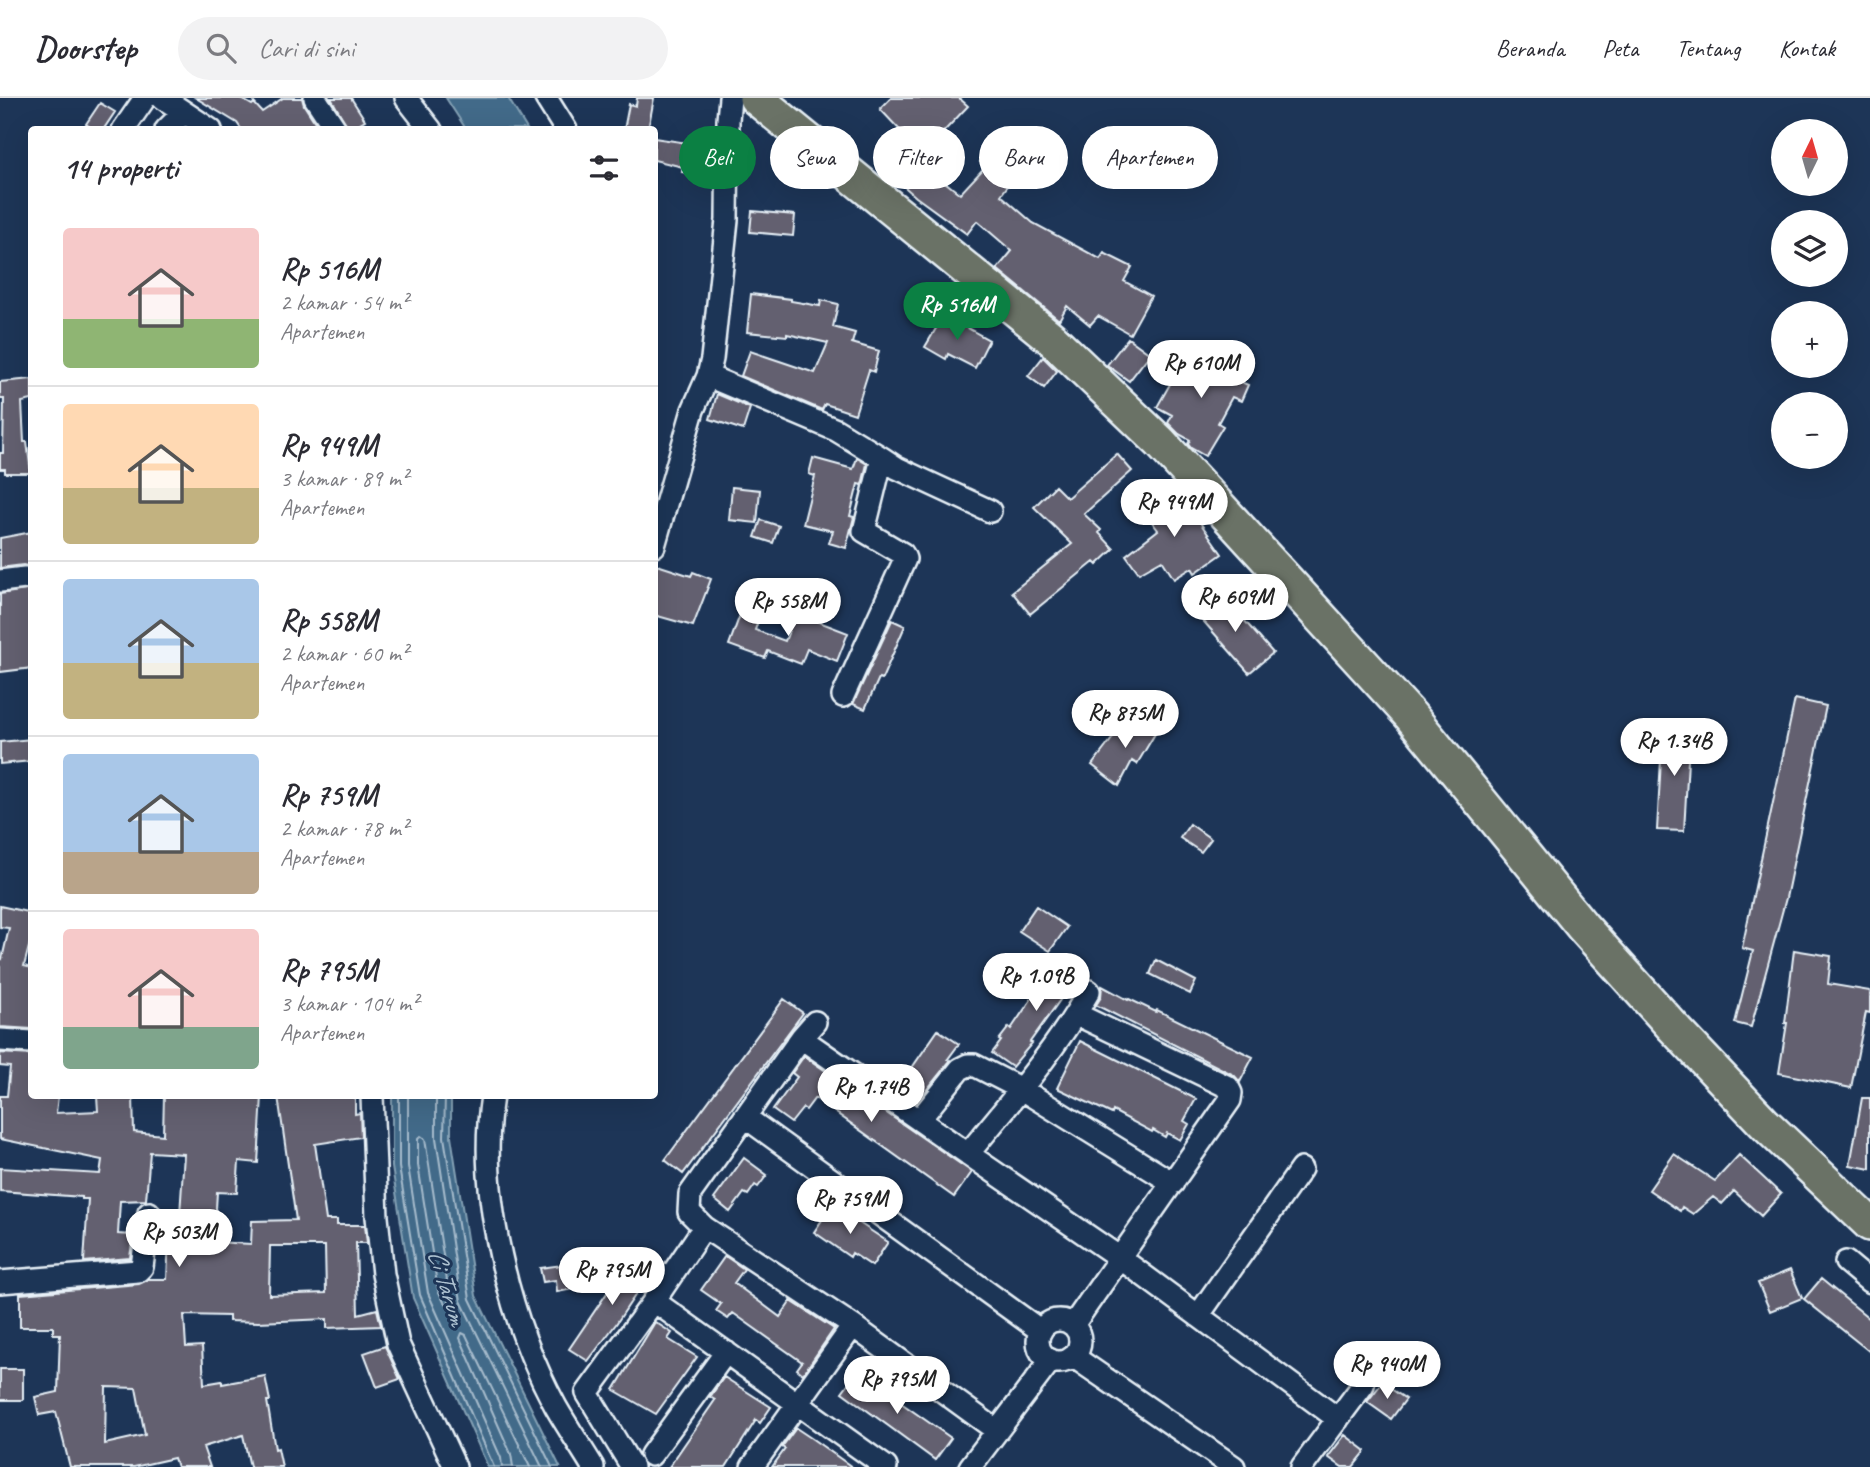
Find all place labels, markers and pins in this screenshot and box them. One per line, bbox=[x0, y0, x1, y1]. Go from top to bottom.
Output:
pin: Rp 516M bbox=[892, 282, 1022, 342]
pin: Rp 610M bbox=[1136, 341, 1266, 400]
pin: Rp 949M bbox=[1109, 480, 1239, 539]
pin: Rp 609M bbox=[1170, 574, 1300, 634]
pin: Rp 558M bbox=[723, 578, 853, 638]
pin: Rp 875M bbox=[1060, 690, 1190, 750]
pin: Rp 1.34B bbox=[1602, 718, 1746, 778]
pin: Rp 1.09B bbox=[964, 954, 1108, 1013]
pin: Rp 1.74B bbox=[799, 1065, 943, 1124]
pin: Rp 759M bbox=[785, 1176, 915, 1236]
pin: Rp 503M bbox=[114, 1210, 244, 1269]
pin: Rp 795M bbox=[547, 1248, 677, 1307]
pin: Rp 940M bbox=[1322, 1342, 1452, 1401]
pin: Rp 795M bbox=[832, 1356, 962, 1416]

